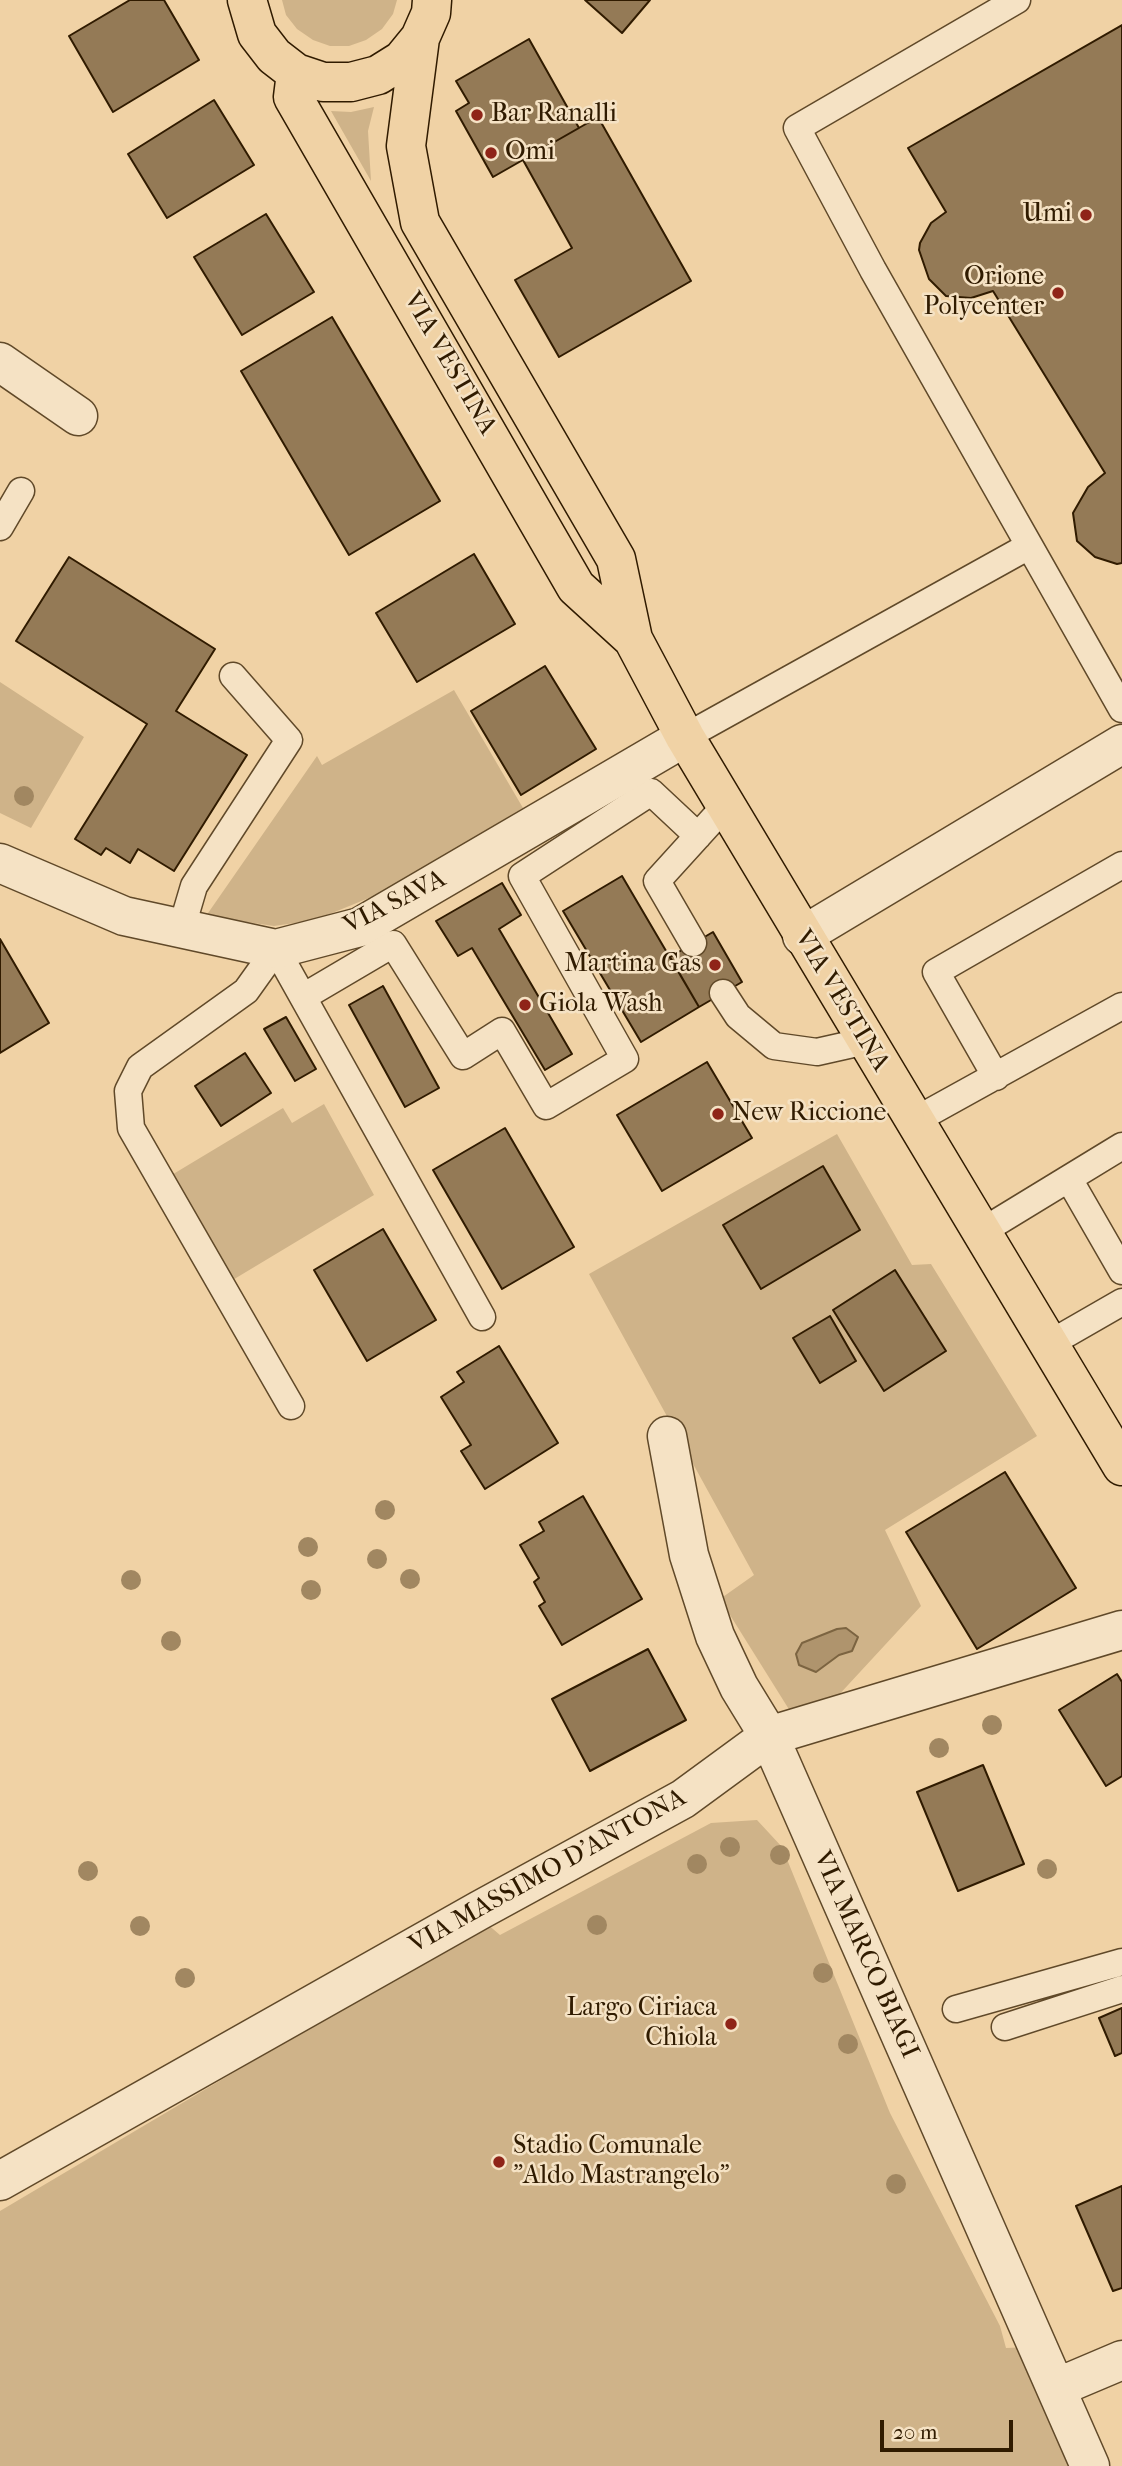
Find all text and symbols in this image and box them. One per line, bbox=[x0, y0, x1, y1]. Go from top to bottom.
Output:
place label: Bar Ranalli bbox=[491, 99, 617, 131]
marker: Bar Ranalli bbox=[469, 107, 485, 123]
place label: Omi bbox=[505, 137, 555, 169]
marker: Omi bbox=[483, 145, 499, 161]
place label: Umi bbox=[1022, 199, 1072, 231]
marker: Umi bbox=[1078, 207, 1094, 223]
place label: Orione Polycenter bbox=[923, 262, 1044, 324]
marker: Orione Polycenter bbox=[1050, 285, 1066, 301]
street label: VIA VESTINA bbox=[396, 287, 502, 441]
street label: VIA SAVA bbox=[339, 864, 451, 942]
street label: VIA VESTINA bbox=[787, 925, 895, 1077]
place label: Martina Gas bbox=[564, 949, 701, 981]
marker: Martina Gas bbox=[707, 957, 723, 973]
place label: Giola Wash bbox=[539, 989, 663, 1021]
marker: Giola Wash bbox=[517, 997, 533, 1013]
place label: New Riccione bbox=[732, 1098, 886, 1130]
marker: New Riccione bbox=[710, 1106, 726, 1122]
street label: VIA MASSIMO D'ANTONA bbox=[404, 1783, 692, 1961]
street label: VIA MARCO BIAGI bbox=[805, 1846, 925, 2064]
place label: Largo Ciriaca Chiola bbox=[566, 1993, 717, 2054]
marker: Largo Ciriaca Chiola bbox=[723, 2016, 739, 2032]
place label: Stadio Comunale "Aldo Mastrangelo" bbox=[513, 2131, 730, 2192]
marker: Stadio Comunale "Aldo Mastrangelo" bbox=[491, 2154, 507, 2170]
scale bar bbox=[884, 2406, 1017, 2450]
text: 20 m bbox=[893, 2420, 937, 2444]

